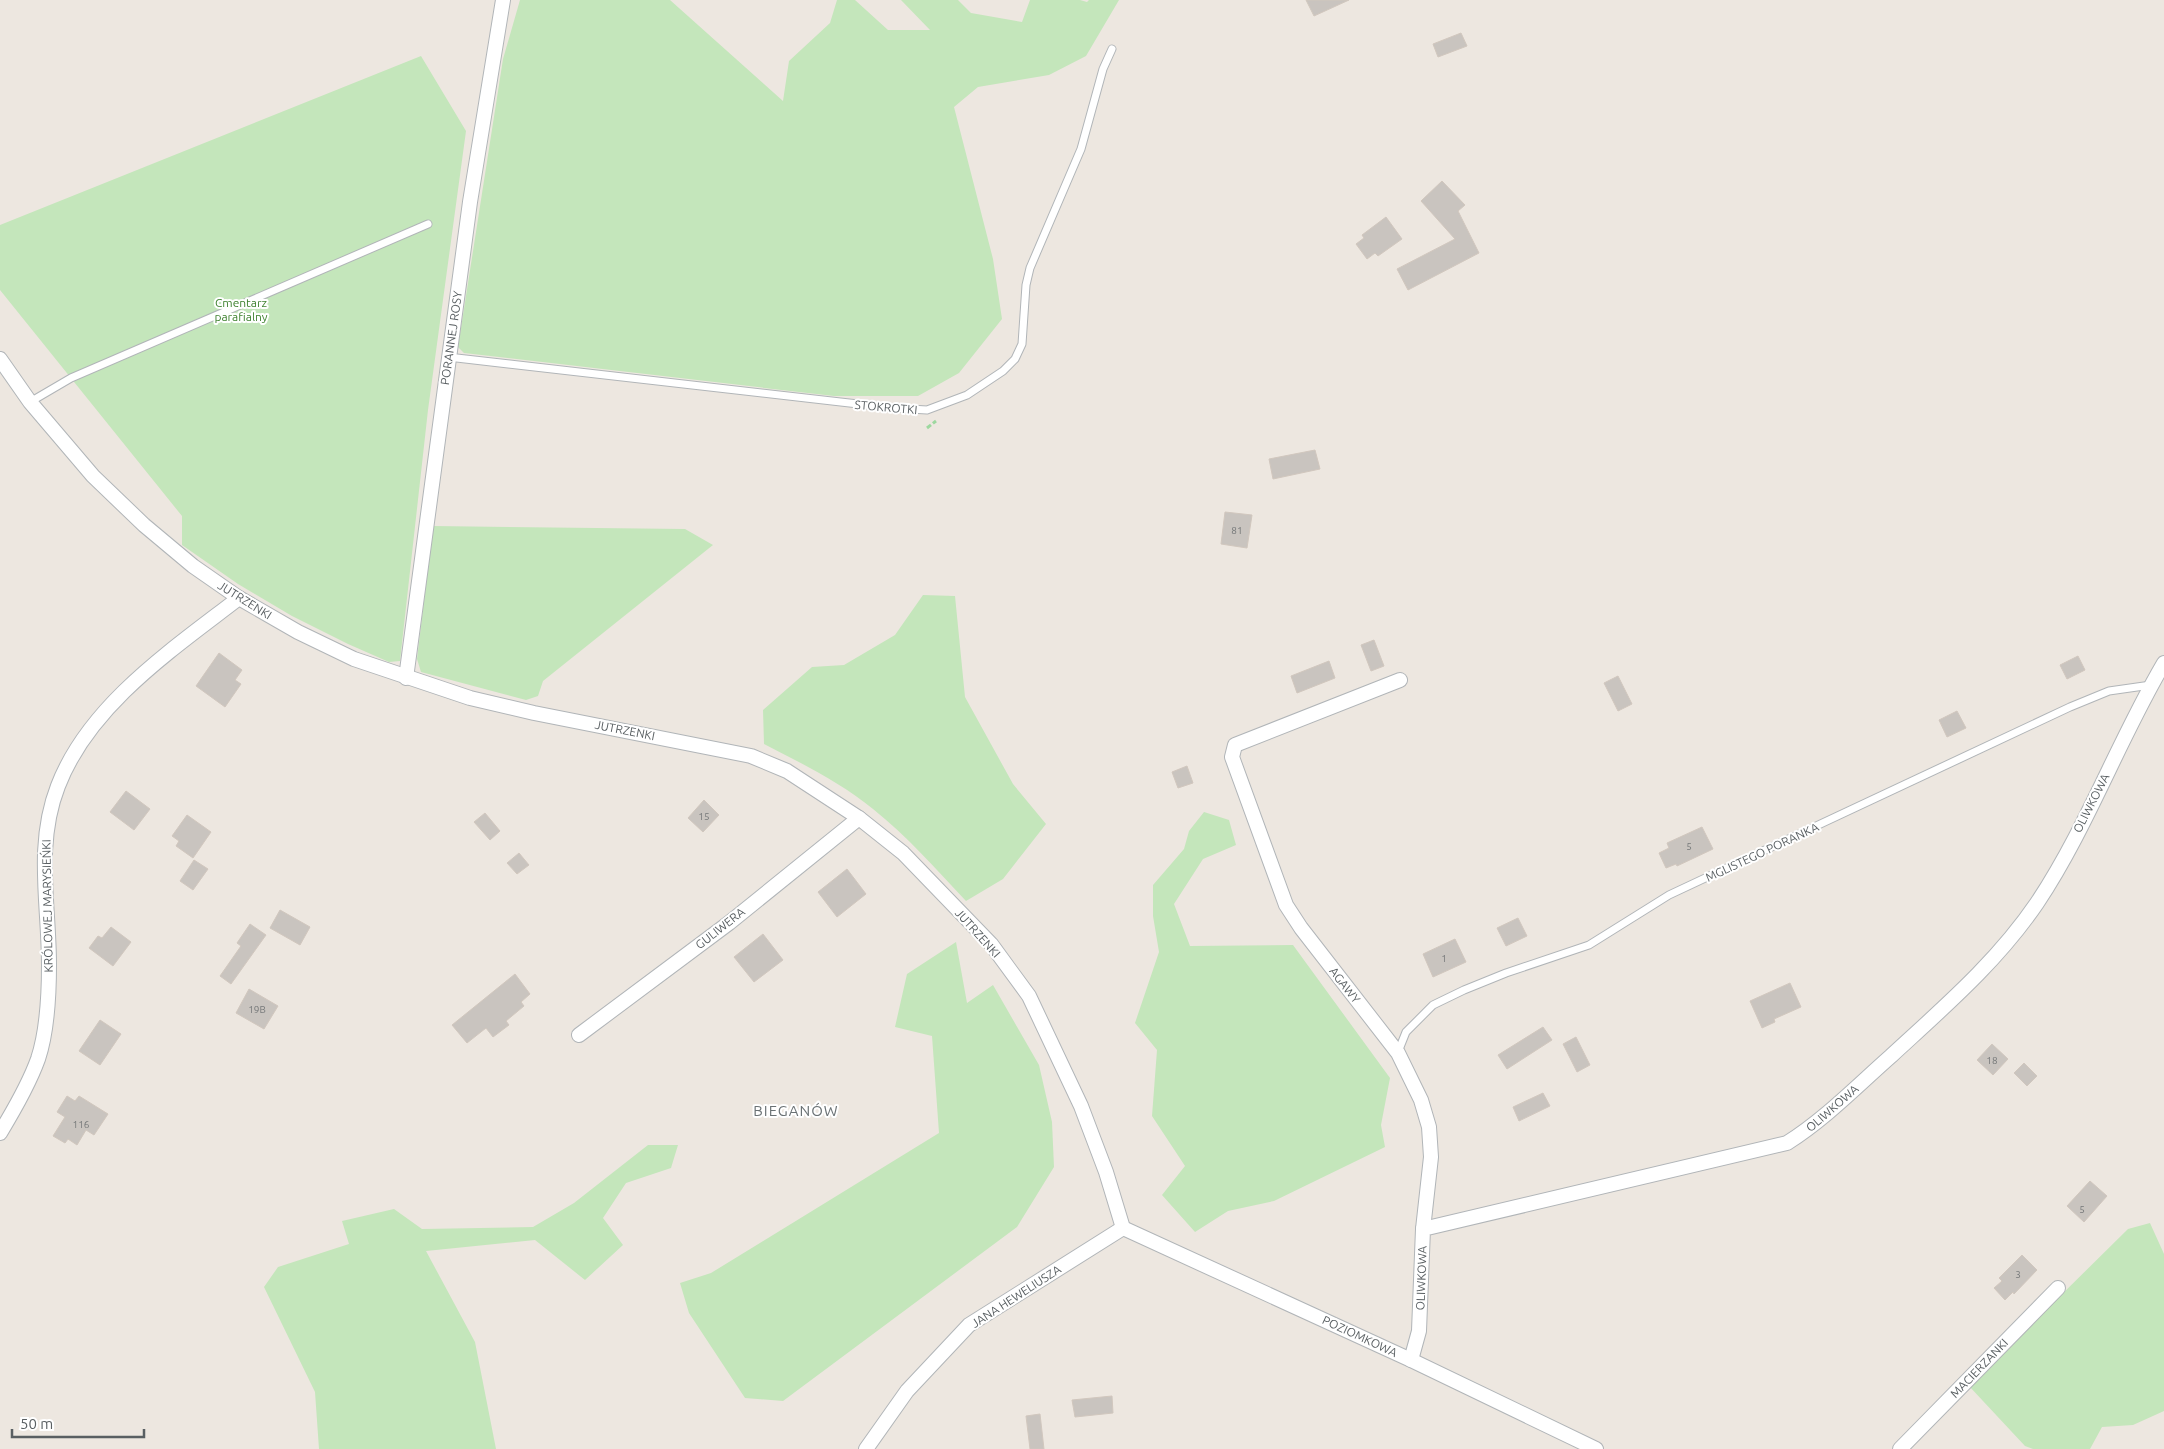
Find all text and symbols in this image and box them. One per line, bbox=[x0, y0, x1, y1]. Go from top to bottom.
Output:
street label: PORANNEJ ROSY bbox=[438, 290, 464, 386]
park label: Cmentarz parafialny bbox=[214, 296, 268, 323]
street label: STOKROTKI bbox=[854, 398, 918, 416]
house number: 81 bbox=[1231, 525, 1243, 536]
street label: JUTRZENKI bbox=[216, 578, 274, 622]
street label: JUTRZENKI bbox=[594, 718, 656, 742]
street label: OLIWKOWA bbox=[2071, 771, 2112, 835]
house number: 15 bbox=[698, 811, 710, 822]
street label: MGLISTEGO PORANKA bbox=[1703, 820, 1821, 884]
street label: KRÓLOWEJ MARYSIEŃKI bbox=[39, 839, 55, 973]
house number: 5 bbox=[1686, 841, 1692, 852]
street label: GULIWERA bbox=[693, 905, 747, 951]
street label: JUTRZENKI bbox=[953, 906, 1003, 960]
house number: 1 bbox=[1441, 953, 1447, 964]
street label: AGAWY bbox=[1327, 965, 1363, 1005]
house number: 19B bbox=[248, 1004, 266, 1015]
house number: 18 bbox=[1986, 1055, 1998, 1066]
street label: OLIWKOWA bbox=[1803, 1082, 1861, 1134]
district label: BIEGANÓW bbox=[753, 1102, 839, 1119]
house number: 116 bbox=[73, 1119, 90, 1130]
house number: 5 bbox=[2079, 1204, 2085, 1215]
street label: OLIWKOWA bbox=[1413, 1245, 1429, 1311]
street label: JANA HEWELIUSZA bbox=[969, 1262, 1063, 1330]
house number: 3 bbox=[2015, 1269, 2021, 1280]
street label: POZIOMKOWA bbox=[1320, 1313, 1400, 1359]
street label: MACIERZANKI bbox=[1948, 1336, 2010, 1400]
scale bar bbox=[12, 1406, 145, 1438]
text: 50 m bbox=[20, 1415, 53, 1432]

